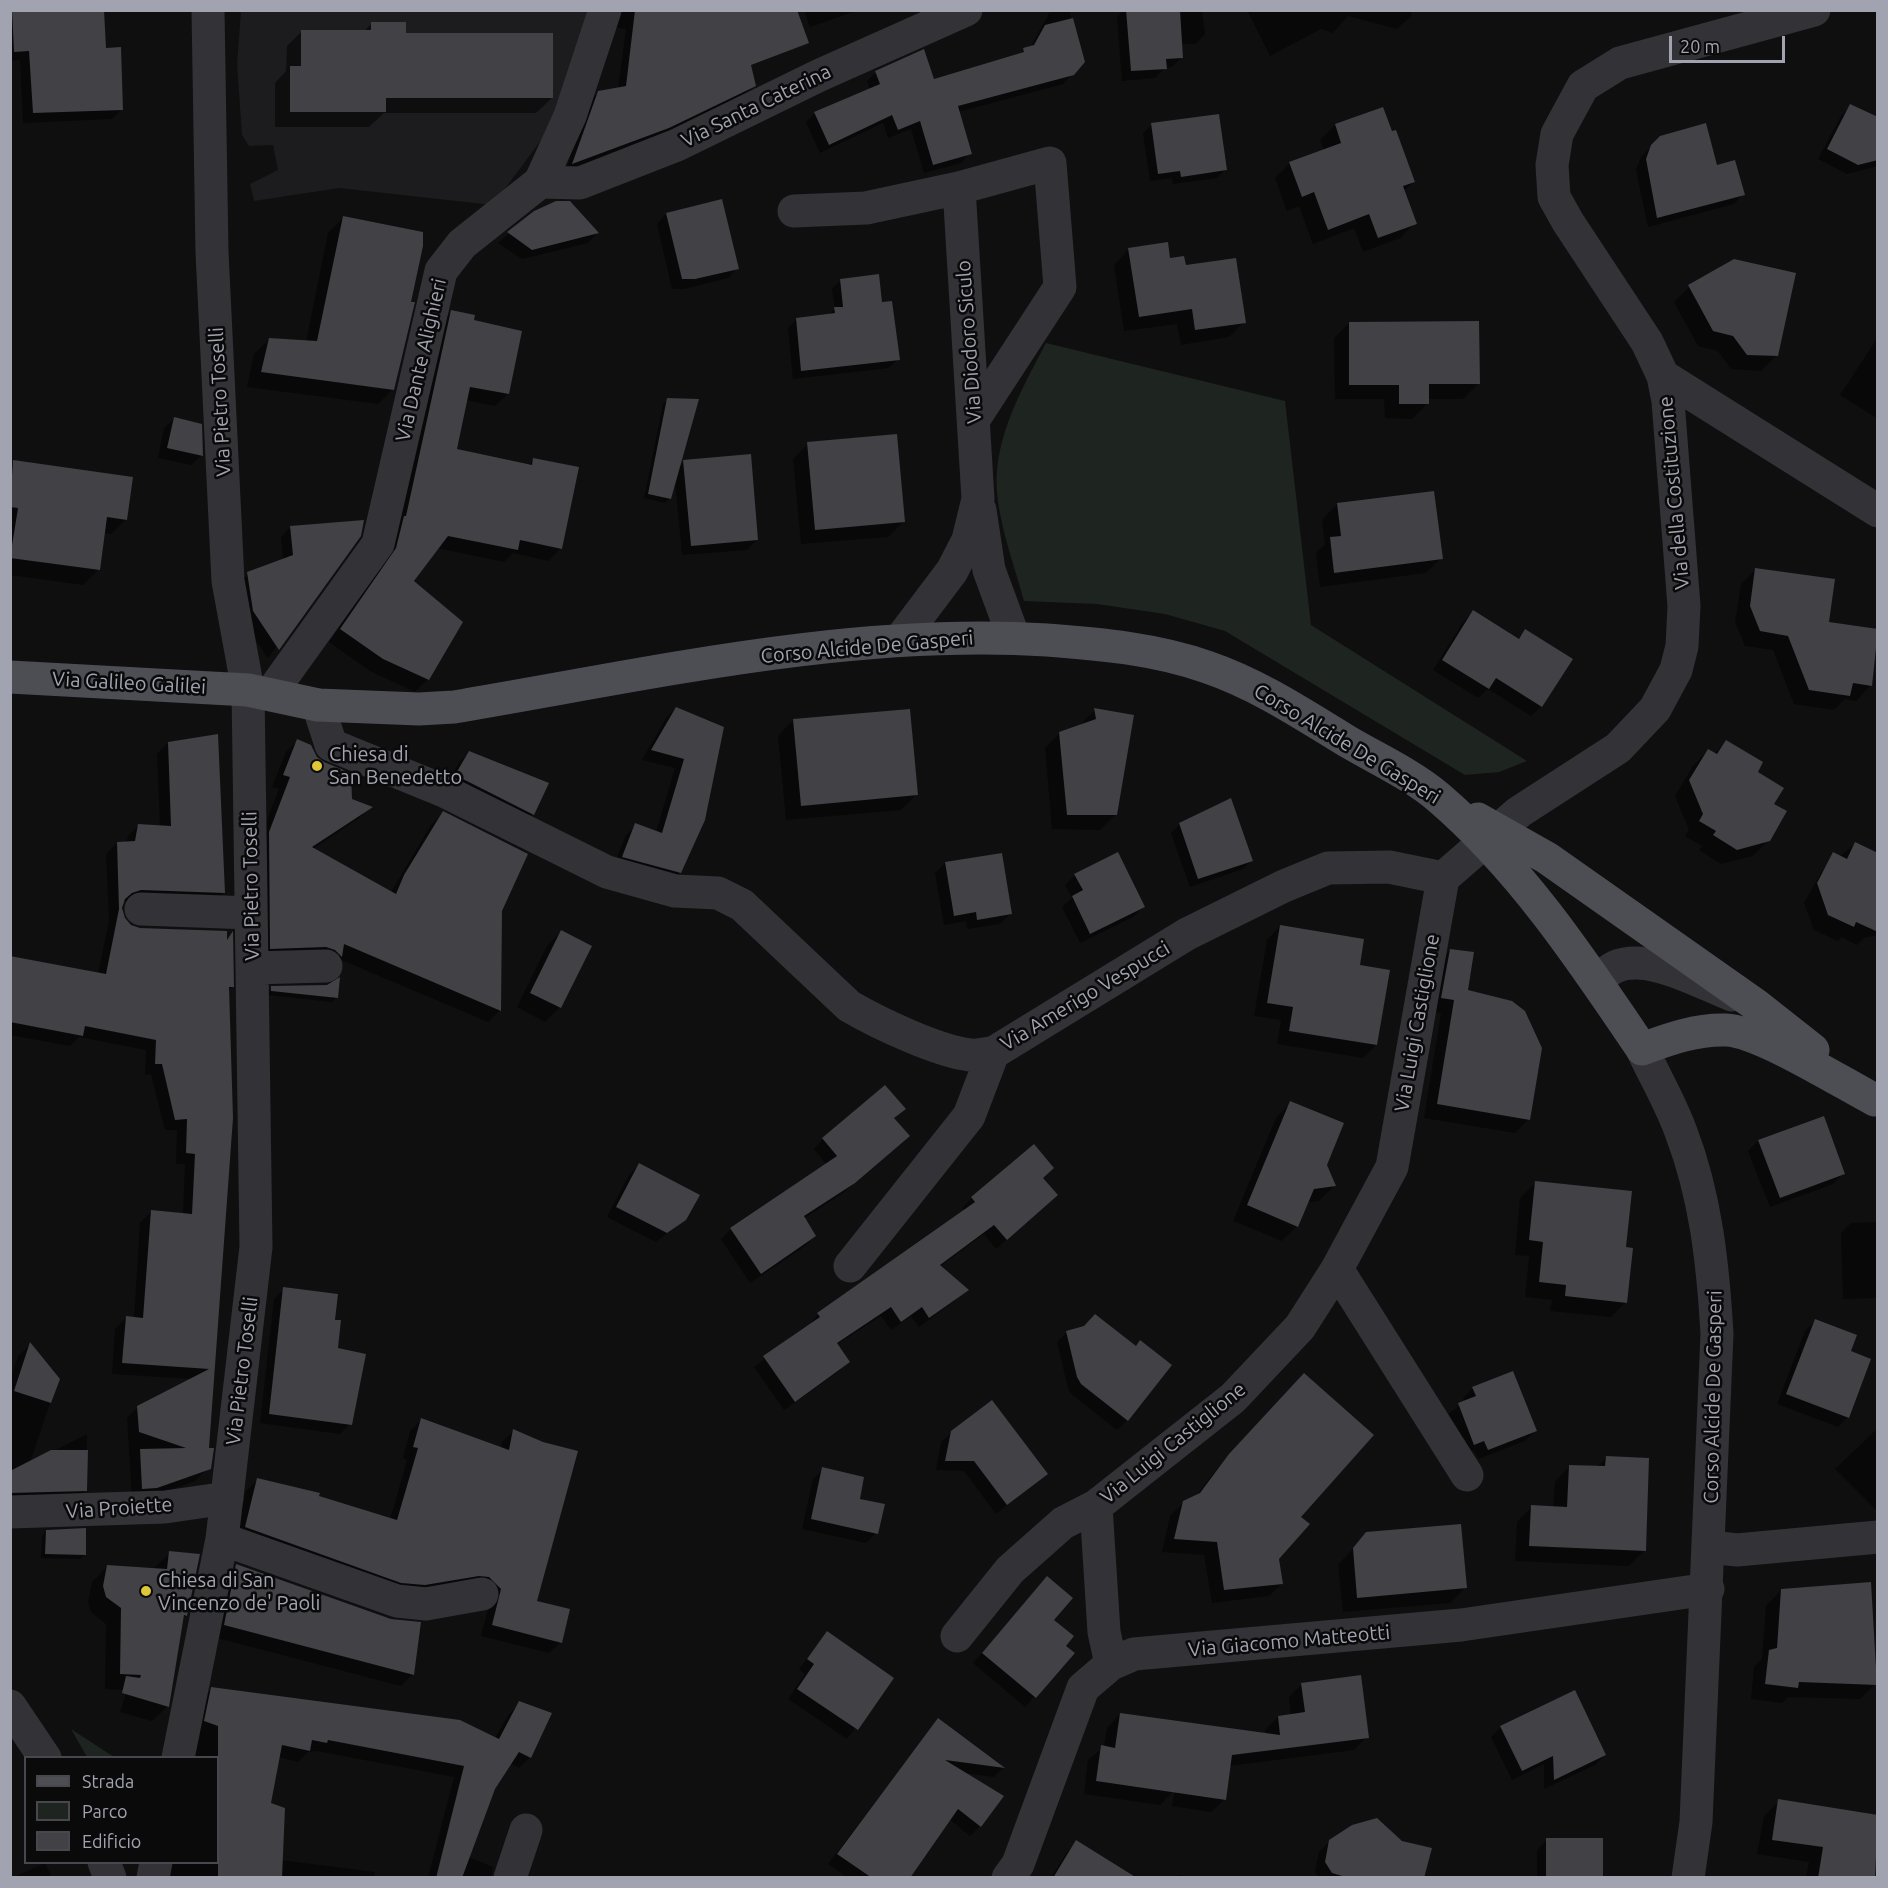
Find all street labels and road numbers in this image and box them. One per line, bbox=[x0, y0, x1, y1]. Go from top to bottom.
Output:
street label: Via Santa Caterina bbox=[677, 59, 835, 153]
street label: Via Diodoro Siculo bbox=[951, 259, 987, 425]
street label: Via Dante Alighieri bbox=[391, 276, 451, 444]
street label: Via Pietro Toselli bbox=[204, 327, 236, 477]
street label: Via della Costituzione bbox=[1654, 395, 1694, 591]
street label: Corso Alcide De Gasperi bbox=[760, 626, 974, 668]
street label: Via Galileo Galilei bbox=[51, 667, 207, 699]
street label: Corso Alcide De Gasperi bbox=[1249, 679, 1445, 809]
street label: Via Pietro Toselli bbox=[238, 811, 264, 961]
street label: Via Luigi Castiglione bbox=[1390, 932, 1444, 1114]
street label: Via Amerigo Vespucci bbox=[996, 936, 1174, 1056]
street label: Corso Alcide De Gasperi bbox=[1699, 1290, 1727, 1504]
street label: Via Pietro Toselli bbox=[221, 1295, 263, 1447]
street label: Via Luigi Castiglione bbox=[1095, 1377, 1251, 1509]
street label: Via Proiette bbox=[65, 1492, 173, 1524]
street label: Via Giacomo Matteotti bbox=[1187, 1620, 1391, 1662]

